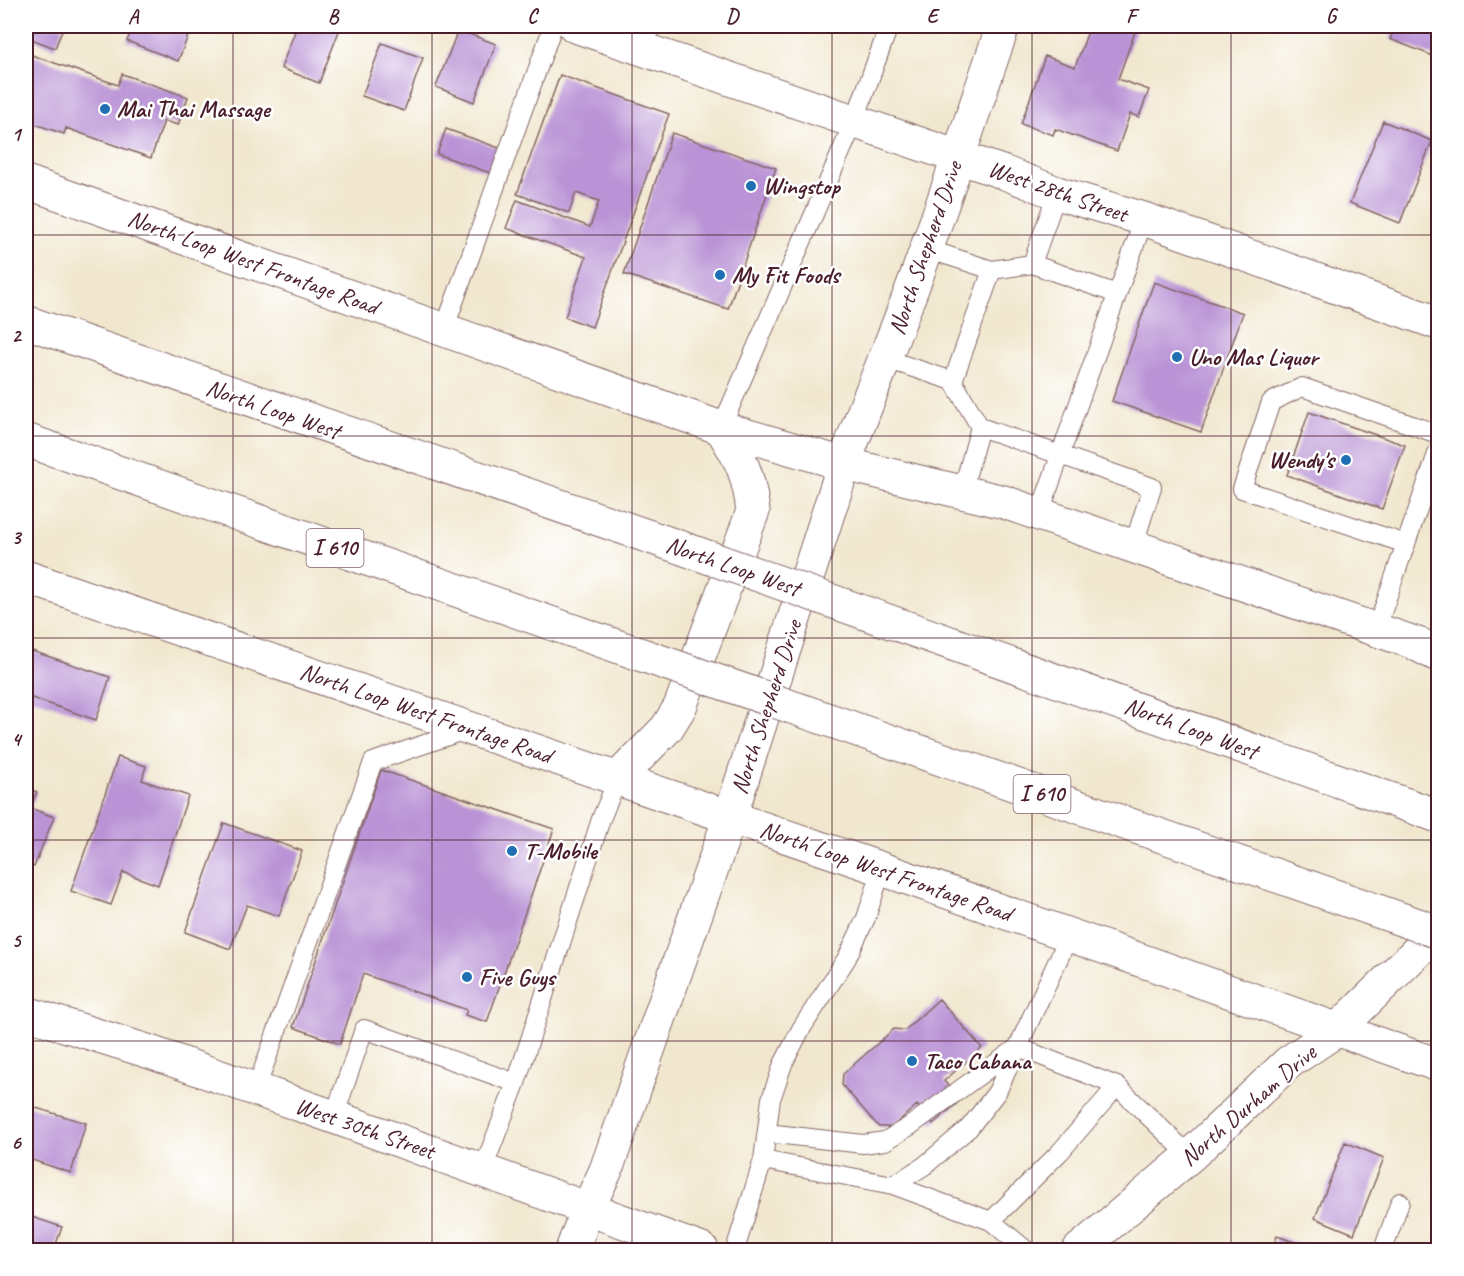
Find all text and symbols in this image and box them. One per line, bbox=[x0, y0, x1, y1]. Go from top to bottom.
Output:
text: A bbox=[128, 4, 140, 29]
text: B bbox=[328, 4, 340, 29]
text: C bbox=[527, 4, 539, 29]
text: D bbox=[726, 4, 740, 29]
text: E bbox=[927, 4, 941, 29]
text: F bbox=[1126, 4, 1140, 29]
text: G bbox=[1326, 4, 1339, 29]
place label: Mai Thai Massage bbox=[117, 94, 272, 124]
marker: Mai Thai Massage bbox=[98, 102, 112, 116]
text: 1 bbox=[12, 122, 23, 147]
street label: West 28th Street bbox=[984, 153, 1134, 230]
street label: North Shepherd Drive bbox=[881, 155, 969, 339]
place label: Wingstop bbox=[763, 171, 841, 201]
marker: Wingstop bbox=[744, 179, 758, 193]
street label: North Loop West Frontage Road bbox=[124, 203, 386, 322]
place label: My Fit Foods bbox=[732, 260, 842, 290]
marker: My Fit Foods bbox=[713, 268, 727, 282]
text: 2 bbox=[12, 323, 23, 348]
place label: Uno Mas Liquor bbox=[1189, 342, 1320, 372]
marker: Uno Mas Liquor bbox=[1170, 350, 1184, 364]
street label: North Loop West bbox=[202, 372, 347, 447]
place label: Wendy's bbox=[1268, 445, 1337, 475]
marker: Wendy's bbox=[1339, 453, 1353, 467]
text: 3 bbox=[12, 525, 23, 550]
road number: I 610 bbox=[306, 529, 364, 567]
street label: North Loop West bbox=[662, 529, 807, 604]
street label: North Shepherd Drive bbox=[724, 614, 809, 798]
street label: North Loop West Frontage Road bbox=[296, 656, 559, 771]
street label: North Loop West bbox=[1120, 690, 1264, 767]
text: 4 bbox=[12, 727, 24, 752]
road number: I 610 bbox=[1014, 775, 1070, 813]
street label: North Loop West Frontage Road bbox=[756, 814, 1019, 929]
place label: T-Mobile bbox=[524, 836, 599, 866]
marker: T-Mobile bbox=[505, 844, 519, 858]
text: 5 bbox=[12, 928, 23, 953]
place label: Five Guys bbox=[479, 962, 557, 992]
marker: Five Guys bbox=[460, 970, 474, 984]
street label: North Durham Drive bbox=[1174, 1036, 1324, 1172]
place label: Taco Cabana bbox=[924, 1046, 1033, 1076]
marker: Taco Cabana bbox=[905, 1054, 919, 1068]
street label: West 30th Street bbox=[291, 1090, 441, 1167]
text: 6 bbox=[11, 1130, 22, 1155]

